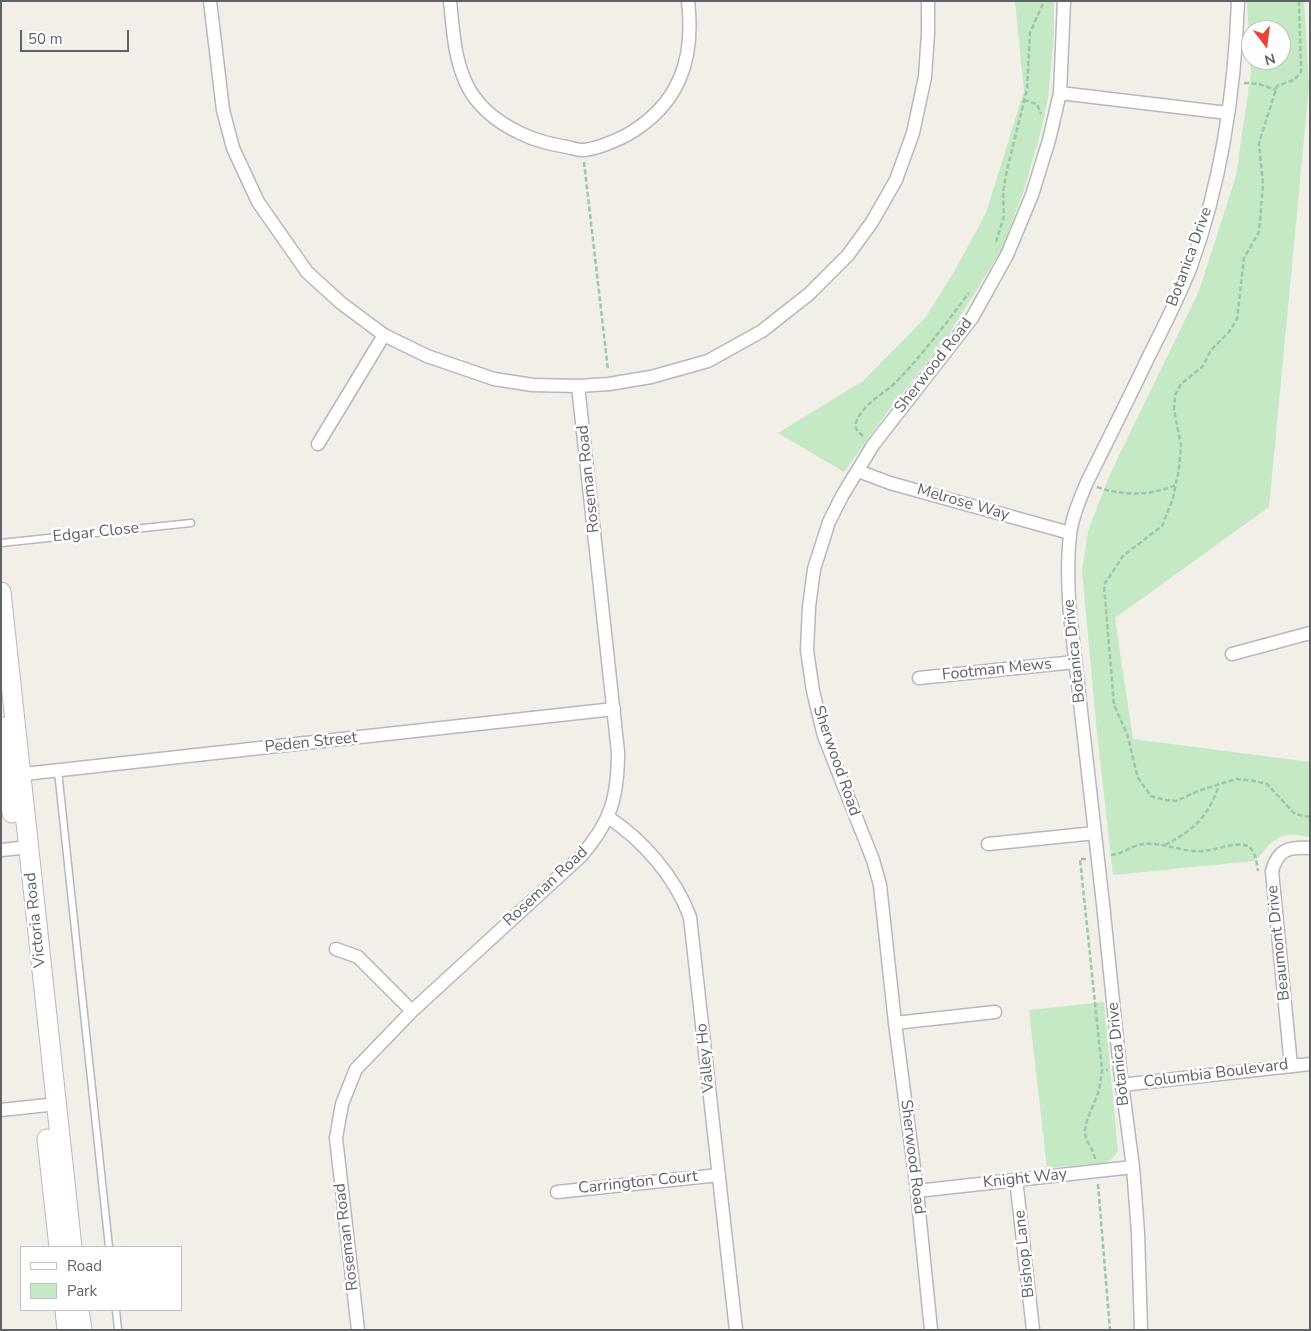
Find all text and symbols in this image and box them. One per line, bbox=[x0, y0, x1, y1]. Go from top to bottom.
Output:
scale bar bbox=[22, 20, 131, 52]
north arrow bbox=[1241, 20, 1291, 70]
text: 50 m bbox=[28, 29, 63, 49]
text: N bbox=[1262, 48, 1277, 70]
street label: Botanica Drive bbox=[1163, 205, 1217, 309]
street label: Sherwood Road bbox=[891, 315, 977, 417]
street label: Roseman Road bbox=[574, 424, 604, 534]
street label: Melrose Way bbox=[915, 481, 1011, 525]
street label: Edgar Close bbox=[52, 519, 140, 547]
street label: Botanica Drive bbox=[1060, 598, 1090, 704]
street label: Footman Mews bbox=[941, 655, 1053, 685]
street label: Sherwood Road bbox=[808, 703, 864, 819]
street label: Peden Street bbox=[264, 729, 358, 757]
street label: Roseman Road bbox=[500, 843, 592, 931]
street label: Victoria Road bbox=[21, 871, 51, 969]
street label: Beaumont Drive bbox=[1263, 884, 1295, 1002]
street label: Botanica Drive bbox=[1104, 1001, 1134, 1107]
street label: Valley Ho bbox=[693, 1022, 719, 1094]
street label: Columbia Boulevard bbox=[1143, 1056, 1289, 1092]
street label: Sherwood Road bbox=[895, 1099, 929, 1215]
street label: Knight Way bbox=[982, 1165, 1068, 1193]
street label: Carrington Court bbox=[577, 1167, 699, 1199]
street label: Roseman Road bbox=[331, 1182, 363, 1292]
street label: Bishop Lane bbox=[1011, 1209, 1039, 1299]
legend bbox=[20, 1246, 182, 1311]
text: Road bbox=[67, 1256, 102, 1276]
text: Park bbox=[67, 1281, 97, 1301]

